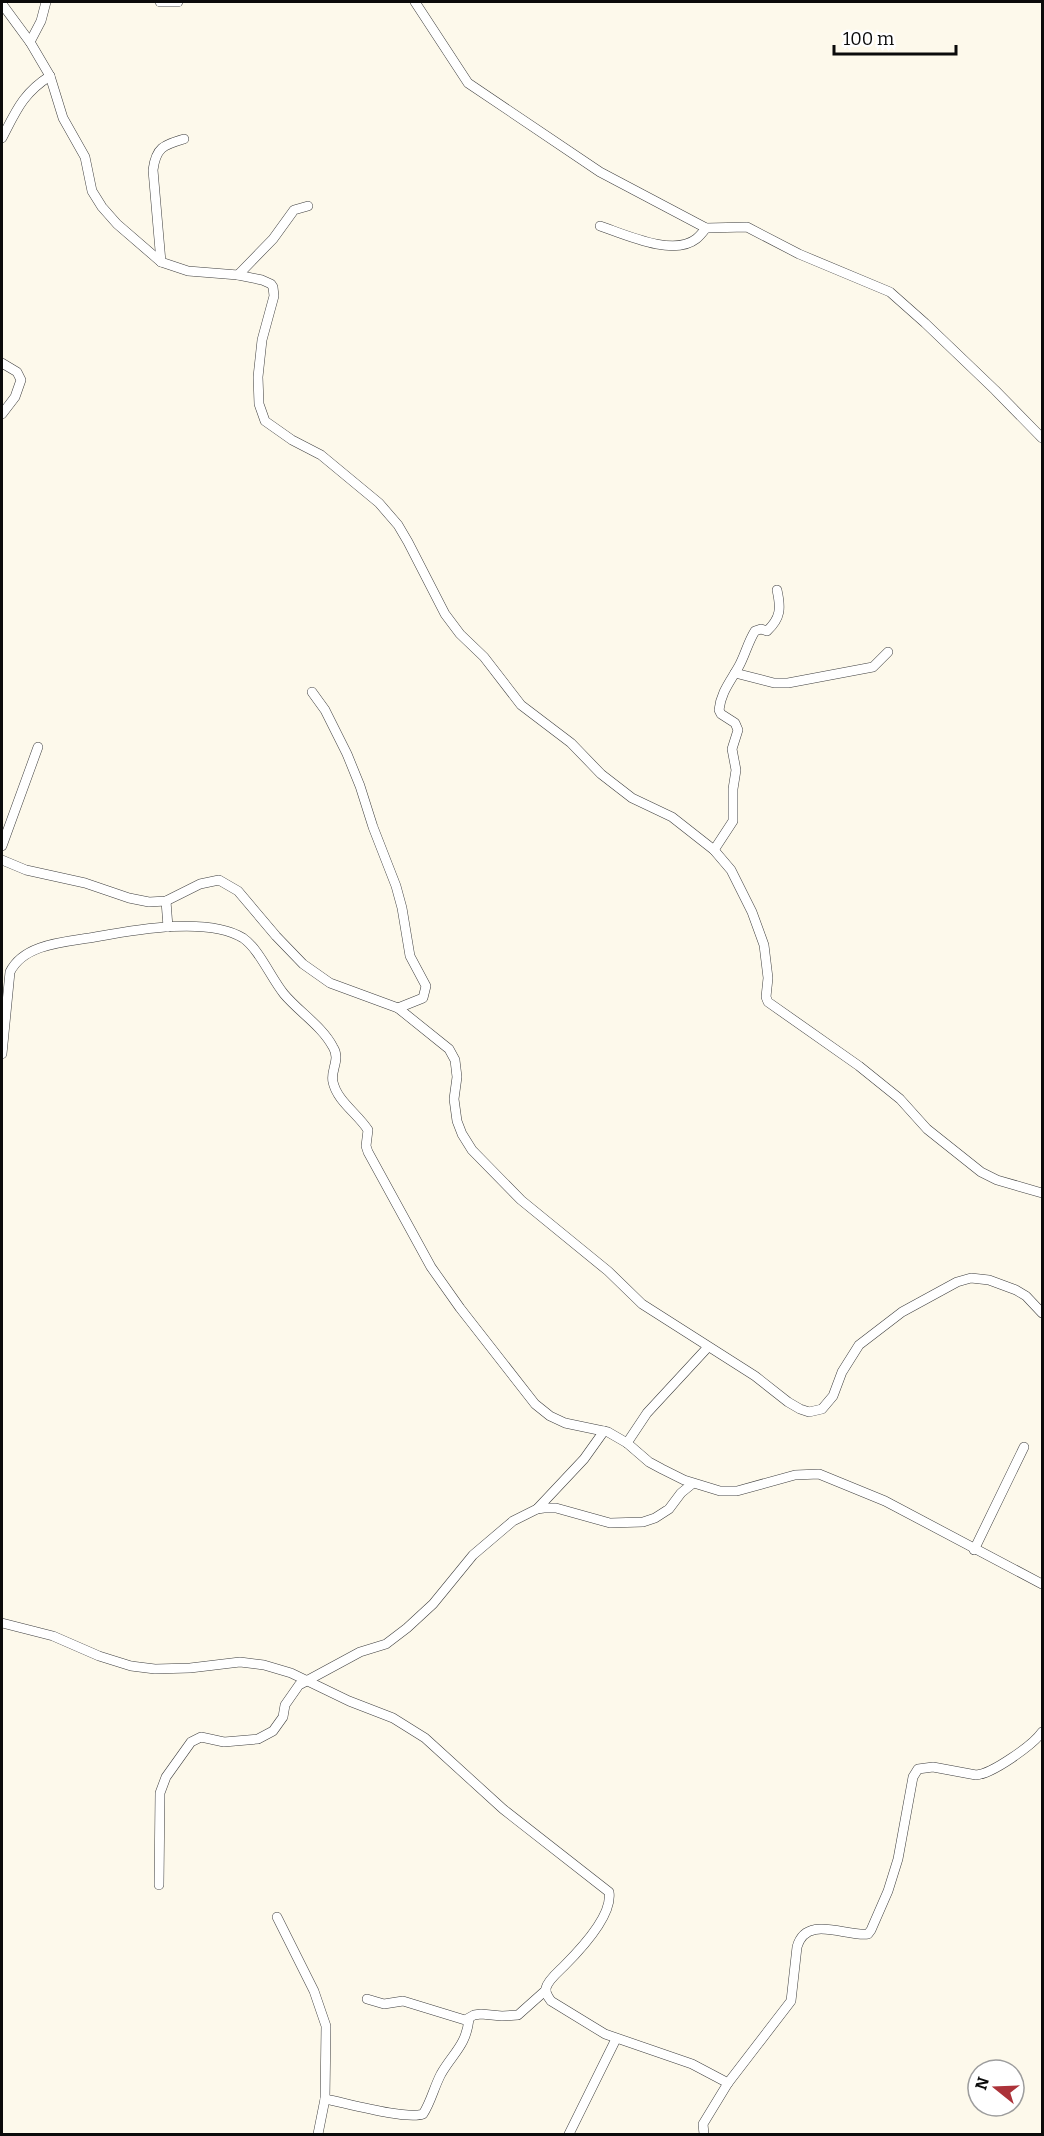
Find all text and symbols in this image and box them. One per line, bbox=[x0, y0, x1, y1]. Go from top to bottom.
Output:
scale bar bbox=[834, 18, 956, 56]
text: 100 m bbox=[843, 28, 894, 50]
north arrow bbox=[966, 2058, 1026, 2118]
text: N bbox=[971, 2075, 993, 2092]

